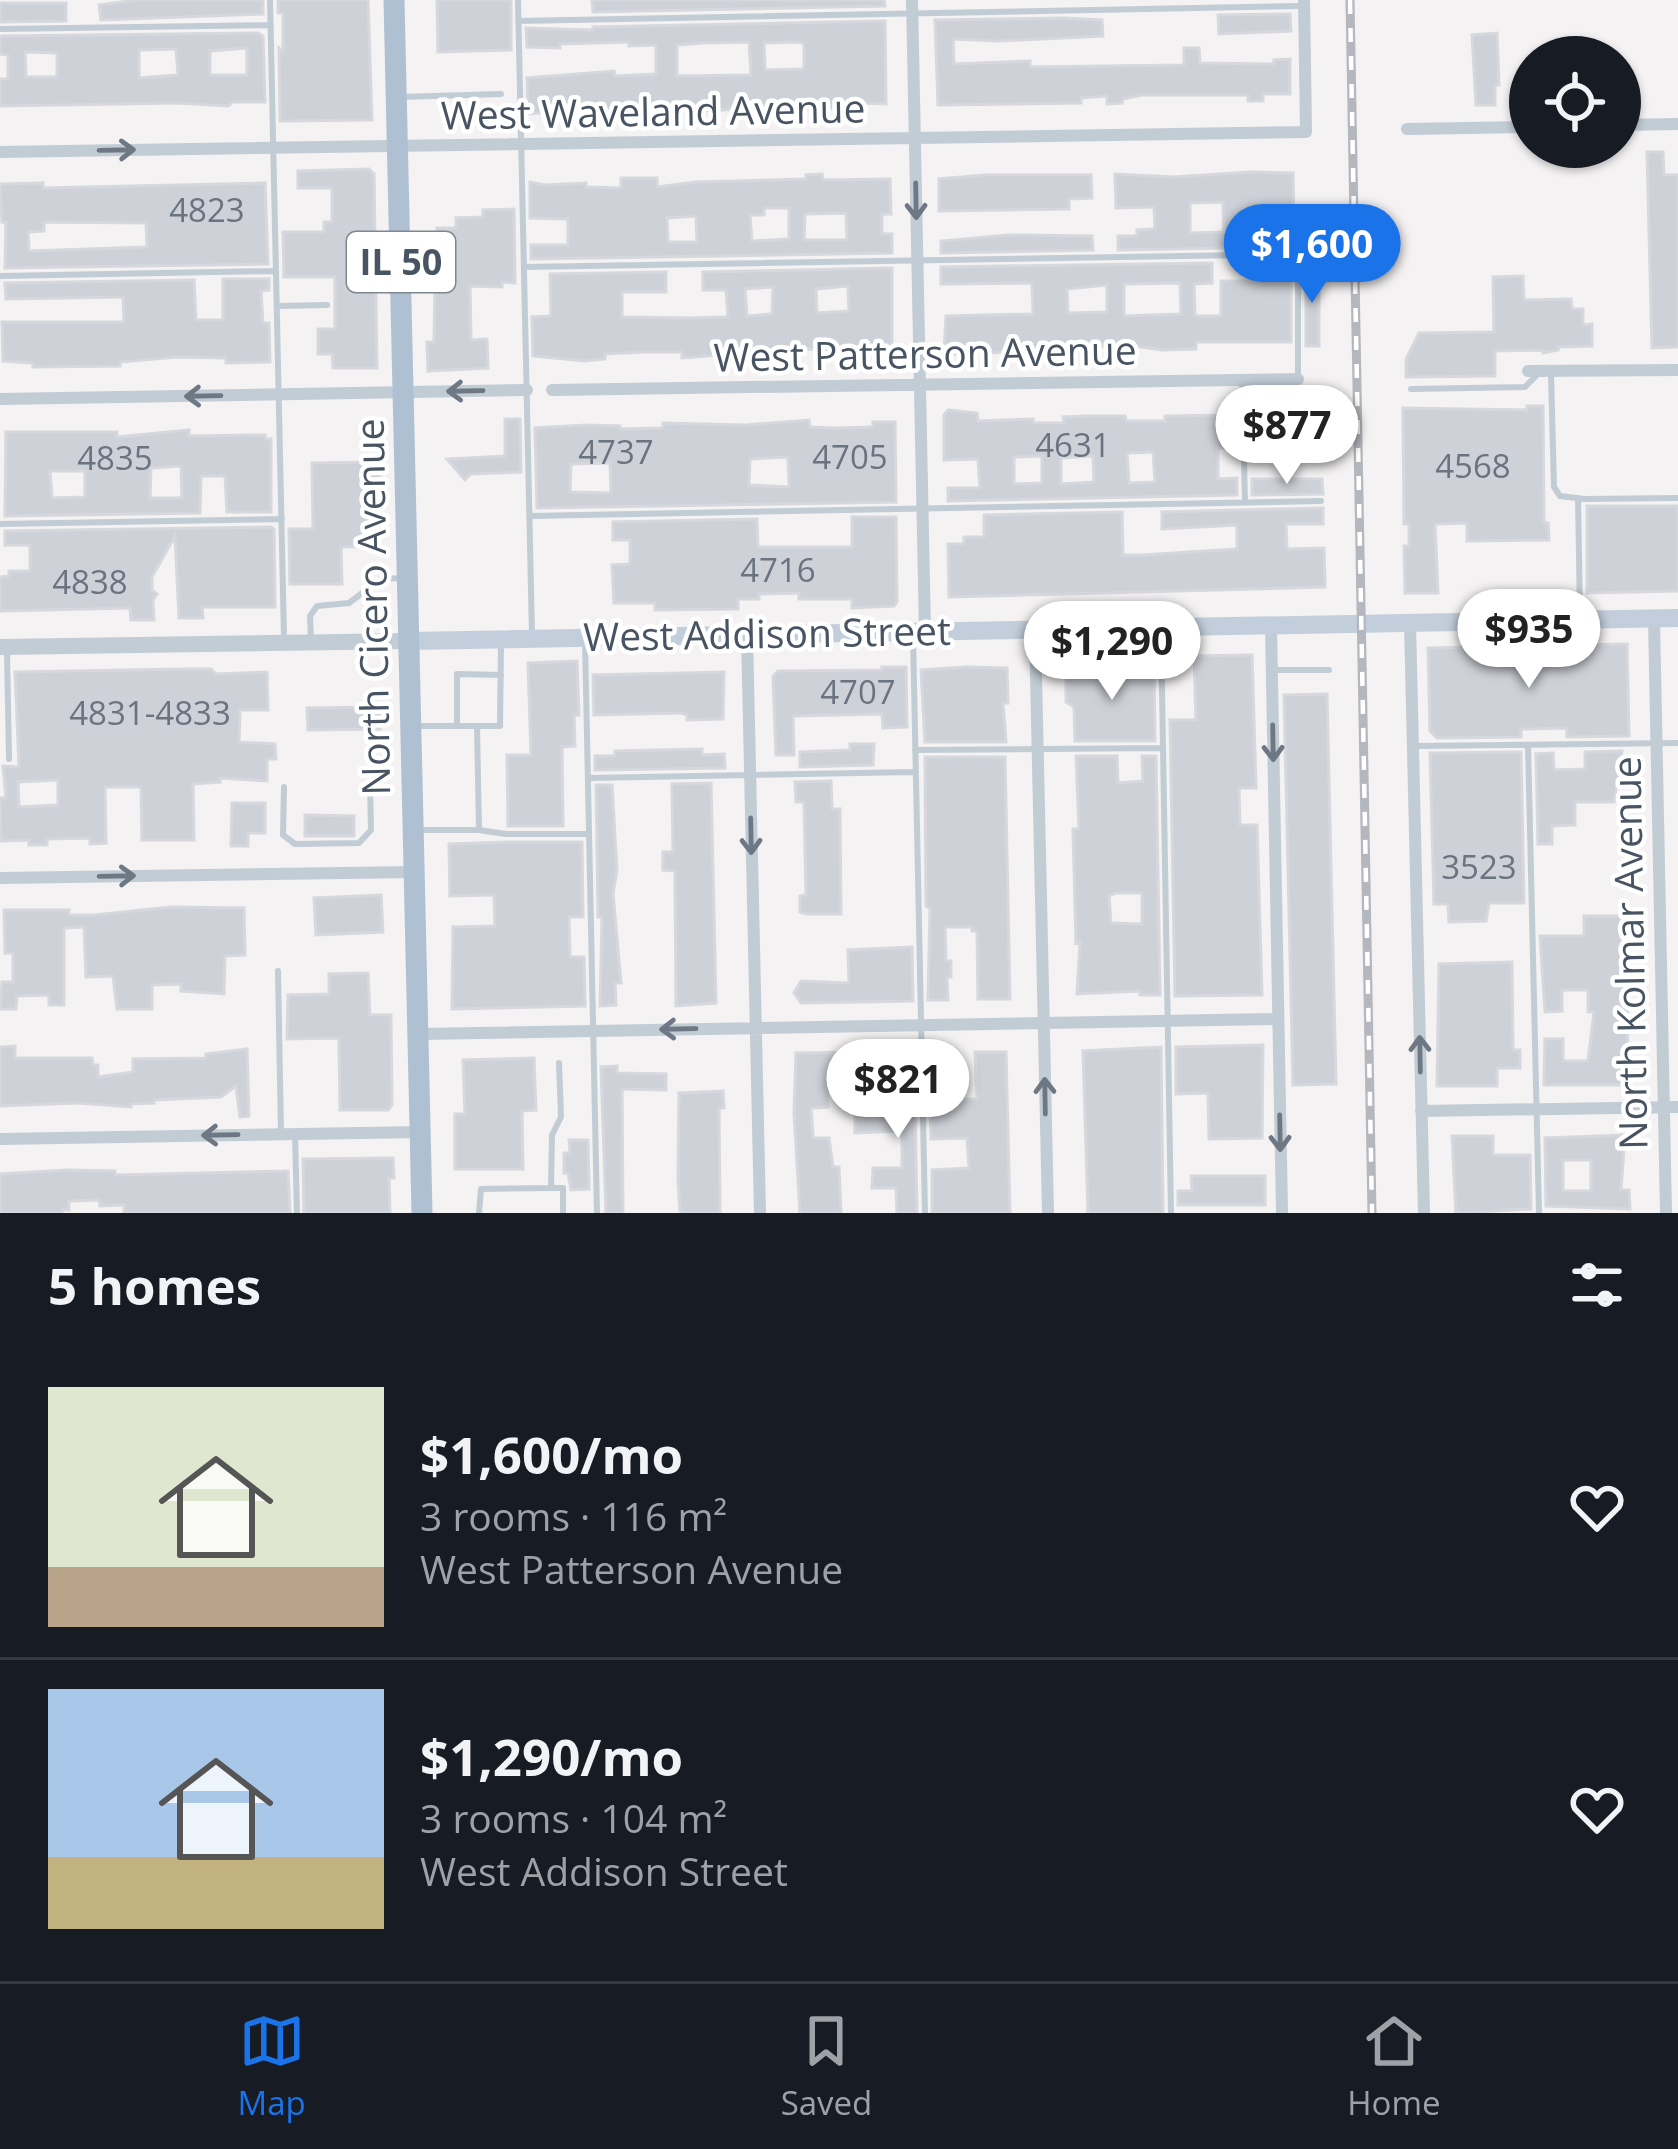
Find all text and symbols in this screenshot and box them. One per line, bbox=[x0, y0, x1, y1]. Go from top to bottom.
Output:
map controls bbox=[1509, 36, 1641, 168]
button: locate bbox=[1509, 36, 1641, 168]
street label: West Waveland Avenue bbox=[440, 80, 866, 141]
one-way arrow bbox=[97, 139, 136, 162]
one-way arrow bbox=[905, 181, 928, 220]
house number: 4823 bbox=[169, 187, 245, 232]
pin: $1,600 bbox=[1214, 204, 1410, 306]
text: $1,600 bbox=[1251, 216, 1373, 269]
road number: IL 50 bbox=[347, 232, 455, 292]
street label: West Patterson Avenue bbox=[713, 322, 1137, 383]
one-way arrow bbox=[446, 380, 485, 403]
one-way arrow bbox=[184, 384, 223, 407]
pin: $877 bbox=[1216, 385, 1358, 487]
text: $877 bbox=[1242, 397, 1332, 450]
street label: North Cicero Avenue bbox=[342, 418, 401, 796]
house number: 4631 bbox=[1035, 422, 1111, 467]
house number: 4737 bbox=[578, 429, 654, 474]
house number: 4705 bbox=[812, 434, 888, 479]
house number: 4835 bbox=[77, 435, 153, 480]
house number: 4568 bbox=[1435, 443, 1511, 488]
house number: 4716 bbox=[740, 547, 816, 592]
house number: 4838 bbox=[52, 559, 128, 604]
pin: $935 bbox=[1458, 589, 1600, 691]
pin: $1,290 bbox=[1014, 601, 1210, 703]
text: $935 bbox=[1484, 601, 1574, 654]
street label: West Addison Street bbox=[583, 603, 951, 662]
text: $1,290 bbox=[1051, 613, 1173, 666]
house number: 4707 bbox=[820, 669, 896, 714]
house number: 4831-4833 bbox=[69, 690, 231, 735]
one-way arrow bbox=[1261, 723, 1284, 762]
street label: North Kolmar Avenue bbox=[1599, 756, 1658, 1150]
one-way arrow bbox=[740, 816, 763, 855]
house number: 3523 bbox=[1441, 844, 1517, 889]
one-way arrow bbox=[97, 865, 136, 888]
one-way arrow bbox=[659, 1017, 698, 1040]
one-way arrow bbox=[1408, 1035, 1431, 1074]
pin: $821 bbox=[827, 1039, 969, 1141]
text: $821 bbox=[853, 1051, 943, 1104]
one-way arrow bbox=[1034, 1077, 1057, 1116]
one-way arrow bbox=[1269, 1113, 1292, 1152]
one-way arrow bbox=[201, 1124, 240, 1147]
text: 5 homes bbox=[48, 1250, 261, 1320]
icon: filters bbox=[1564, 1252, 1630, 1318]
text: $1,600/mo bbox=[420, 1419, 683, 1489]
icon: home bbox=[144, 1435, 288, 1579]
icon: heart bbox=[1564, 1474, 1630, 1540]
text: 3 rooms · 116 m² bbox=[420, 1489, 727, 1542]
text: West Patterson Avenue bbox=[420, 1542, 843, 1595]
text: $1,290/mo bbox=[420, 1721, 683, 1791]
icon: home bbox=[144, 1737, 288, 1881]
icon: heart bbox=[1564, 1776, 1630, 1842]
text: 3 rooms · 104 m² bbox=[420, 1791, 727, 1844]
text: West Addison Street bbox=[420, 1844, 788, 1897]
tab: Map bbox=[237, 2008, 306, 2125]
tab: Saved bbox=[781, 2008, 872, 2125]
tab: Home bbox=[1347, 2008, 1441, 2125]

